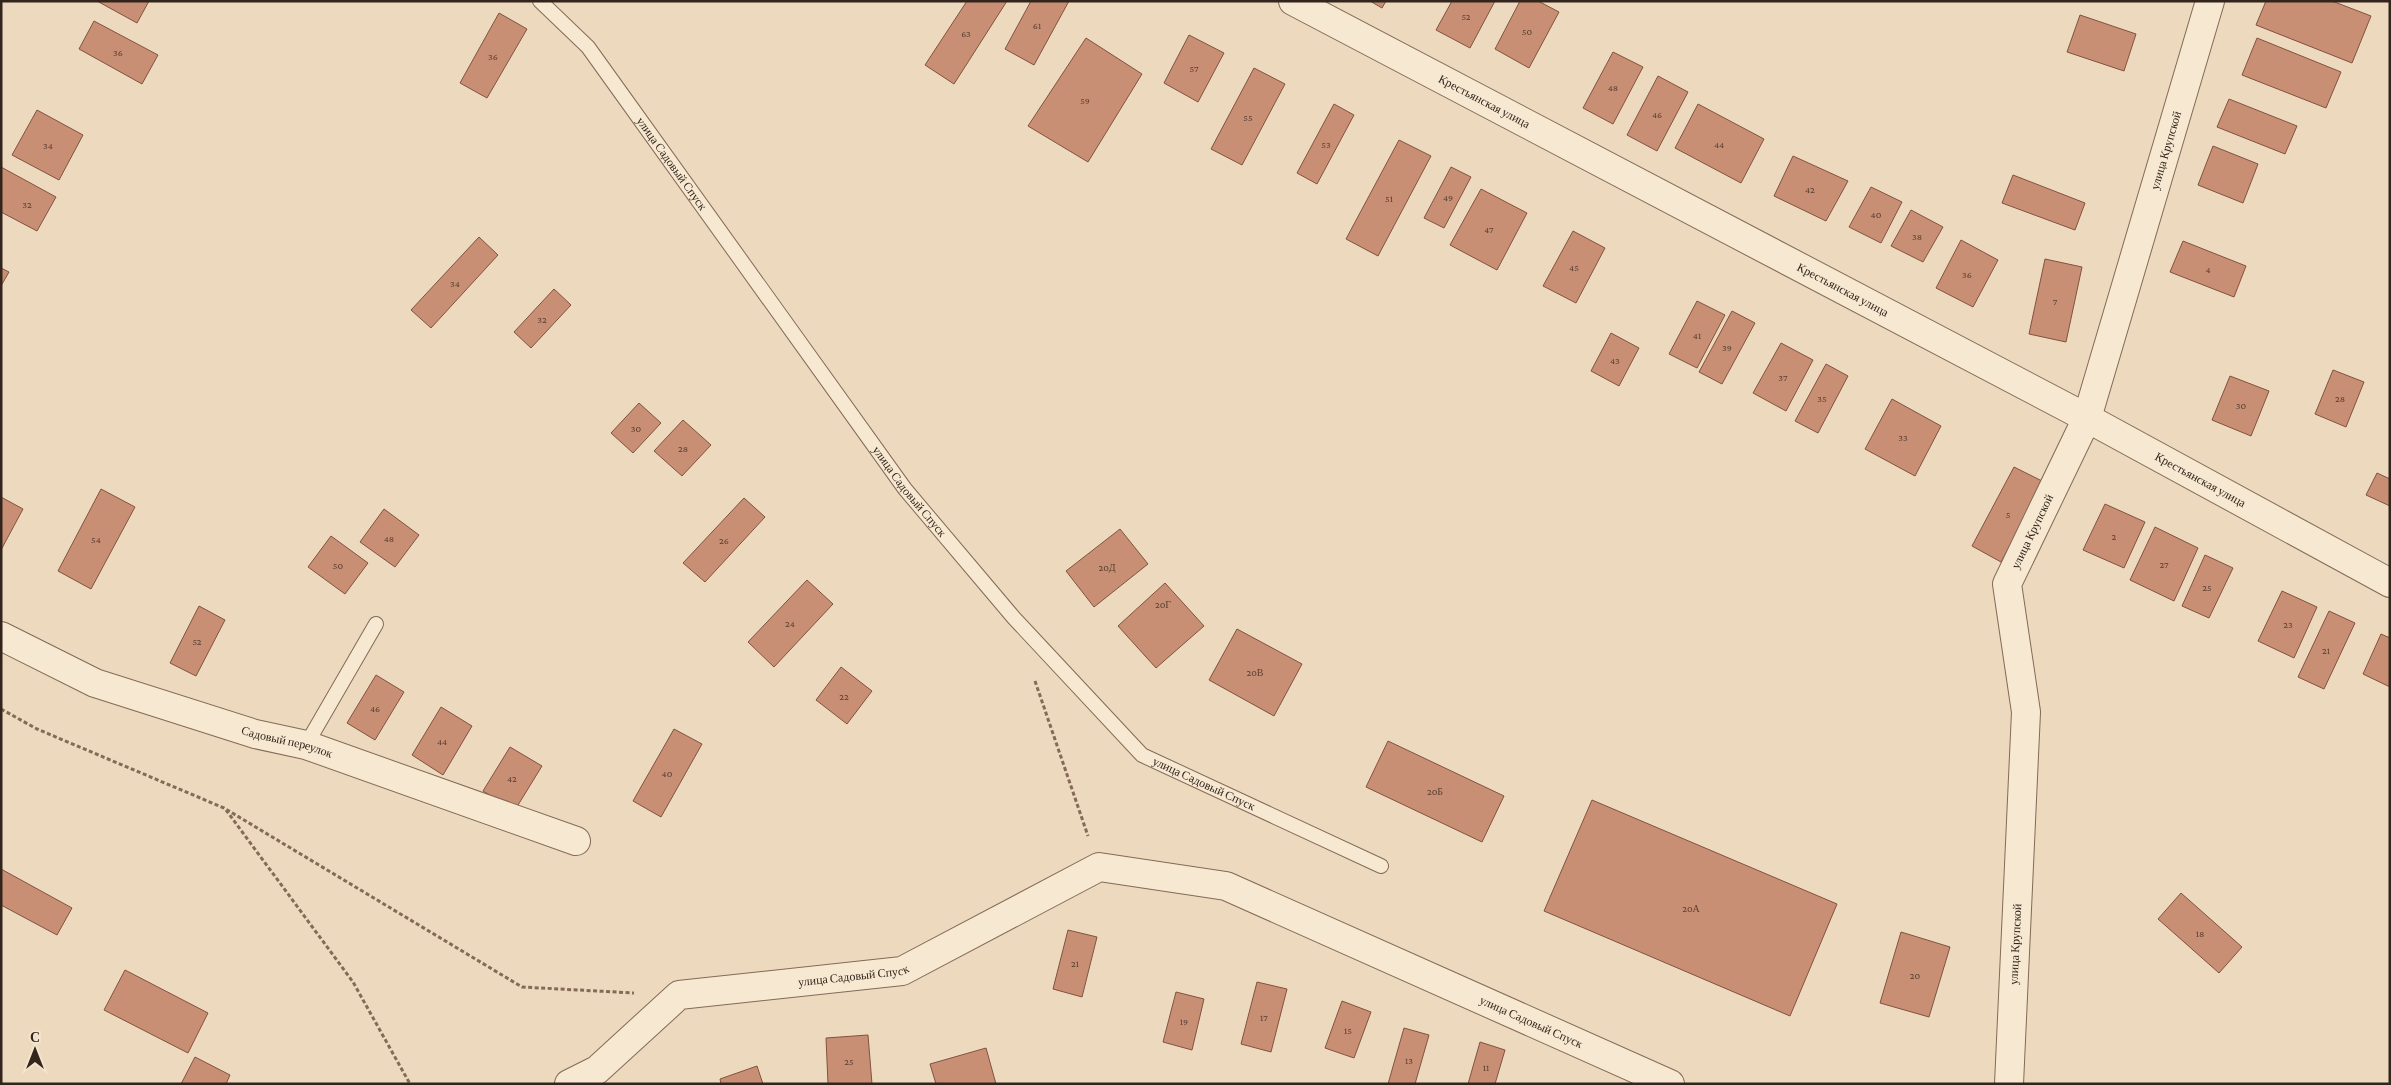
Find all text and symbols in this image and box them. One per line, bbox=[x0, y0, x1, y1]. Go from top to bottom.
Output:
house number: 52 bbox=[1461, 11, 1471, 22]
house number: 61 bbox=[1033, 20, 1041, 31]
house number: 50 bbox=[1522, 26, 1533, 37]
house number: 63 bbox=[961, 28, 971, 39]
house number: 36 bbox=[113, 47, 123, 58]
house number: 36 bbox=[488, 51, 498, 62]
house number: 57 bbox=[1189, 63, 1199, 74]
street label: Крестьянская улица bbox=[1436, 72, 1533, 132]
house number: 48 bbox=[1608, 82, 1618, 93]
house number: 59 bbox=[1080, 95, 1090, 106]
house number: 46 bbox=[1652, 109, 1662, 120]
street label: улица Крупской bbox=[2148, 109, 2184, 191]
house number: 55 bbox=[1243, 112, 1253, 123]
street label: улица Садовый Спуск bbox=[633, 114, 710, 213]
house number: 53 bbox=[1321, 139, 1331, 150]
house number: 44 bbox=[1714, 139, 1724, 150]
house number: 34 bbox=[43, 140, 53, 151]
house number: 42 bbox=[1805, 184, 1815, 195]
house number: 49 bbox=[1443, 192, 1453, 203]
house number: 51 bbox=[1385, 193, 1393, 204]
house number: 32 bbox=[22, 199, 32, 210]
house number: 40 bbox=[1871, 209, 1882, 220]
house number: 47 bbox=[1484, 224, 1494, 235]
house number: 38 bbox=[1912, 231, 1922, 242]
street label: Крестьянская улица bbox=[1795, 260, 1892, 320]
house number: 45 bbox=[1569, 262, 1579, 273]
house number: 4 bbox=[2205, 264, 2211, 275]
house number: 36 bbox=[1962, 269, 1972, 280]
house number: 34 bbox=[450, 278, 460, 289]
house number: 7 bbox=[2053, 296, 2058, 307]
house number: 32 bbox=[537, 314, 547, 325]
house number: 41 bbox=[1693, 330, 1701, 341]
house number: 39 bbox=[1722, 342, 1732, 353]
house number: 43 bbox=[1610, 355, 1620, 366]
house number: 37 bbox=[1778, 372, 1788, 383]
house number: 35 bbox=[1817, 393, 1827, 404]
house number: 28 bbox=[2335, 393, 2345, 404]
house number: 30 bbox=[2236, 400, 2247, 411]
house number: 30 bbox=[631, 423, 642, 434]
house number: 33 bbox=[1898, 432, 1908, 443]
house number: 28 bbox=[678, 443, 688, 454]
street label: улица Садовый Спуск bbox=[870, 443, 949, 540]
street label: Крестьянская улица bbox=[2153, 449, 2249, 510]
street label: улица Крупской bbox=[2008, 491, 2056, 571]
house number: 5 bbox=[2006, 509, 2011, 520]
house number: 2 bbox=[2112, 531, 2117, 542]
house number: 48 bbox=[384, 533, 394, 544]
house number: 54 bbox=[91, 534, 101, 545]
house number: 26 bbox=[719, 535, 729, 546]
house number: 27 bbox=[2159, 559, 2169, 570]
house number: 50 bbox=[333, 560, 344, 571]
house number: 20Д bbox=[1098, 562, 1116, 573]
house number: 25 bbox=[2202, 582, 2212, 593]
house number: 20Г bbox=[1155, 599, 1171, 610]
house number: 24 bbox=[785, 618, 795, 629]
house number: 23 bbox=[2283, 619, 2293, 630]
house number: 52 bbox=[192, 636, 202, 647]
house number: 21 bbox=[2322, 645, 2330, 656]
house number: 20В bbox=[1246, 667, 1264, 678]
house number: 22 bbox=[839, 691, 849, 702]
house number: 46 bbox=[370, 703, 380, 714]
street label: Садовый переулок bbox=[240, 723, 335, 761]
house number: 44 bbox=[437, 736, 447, 747]
street label: улица Садовый Спуск bbox=[1150, 754, 1257, 814]
house number: 40 bbox=[662, 768, 673, 779]
house number: 42 bbox=[507, 773, 517, 784]
house number: 20Б bbox=[1427, 786, 1443, 797]
house number: 20А bbox=[1682, 903, 1701, 914]
street label: улица Крупской bbox=[2007, 903, 2024, 985]
house number: 18 bbox=[2196, 928, 2204, 939]
house number: 21 bbox=[1071, 958, 1079, 969]
street label: улица Садовый Спуск bbox=[797, 961, 912, 989]
house number: 20 bbox=[1910, 970, 1921, 981]
street label: улица Садовый Спуск bbox=[1477, 993, 1585, 1051]
house number: 17 bbox=[1260, 1012, 1268, 1023]
house number: 19 bbox=[1180, 1016, 1188, 1027]
north arrow bbox=[10, 1025, 60, 1075]
house number: 15 bbox=[1344, 1025, 1352, 1036]
text: С bbox=[30, 1029, 40, 1045]
house number: 13 bbox=[1405, 1055, 1413, 1066]
house number: 25 bbox=[844, 1056, 854, 1067]
house number: 11 bbox=[1483, 1062, 1489, 1073]

